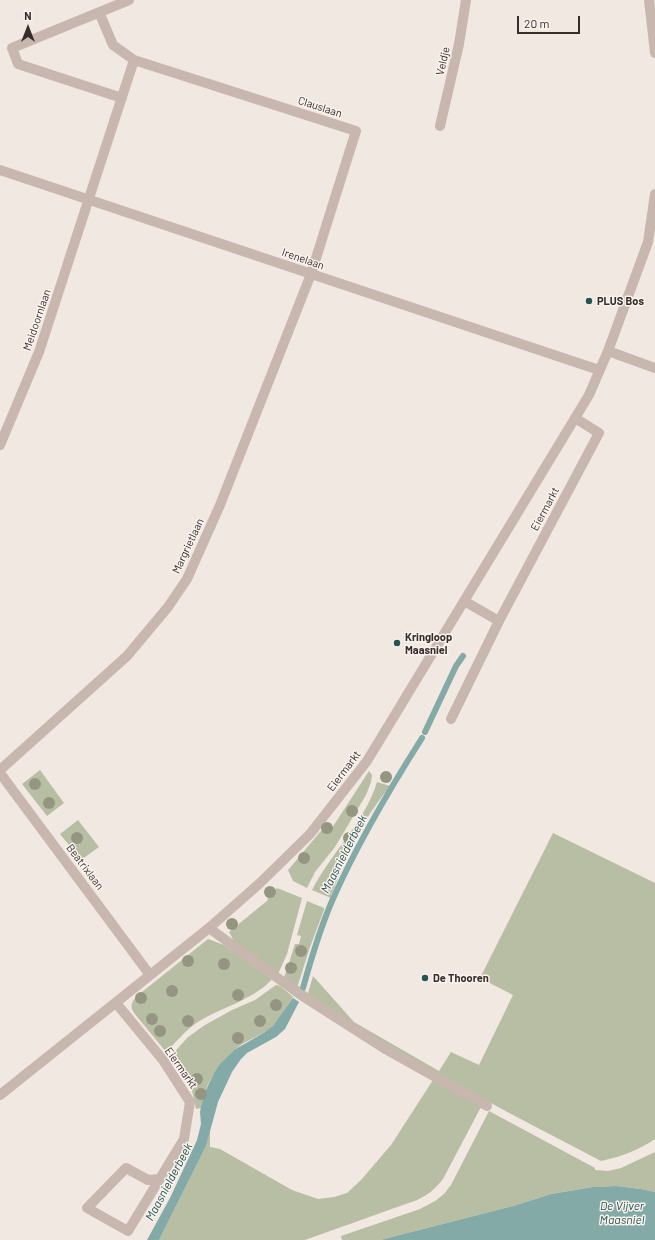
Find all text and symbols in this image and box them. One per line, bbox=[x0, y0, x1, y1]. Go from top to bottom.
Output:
north arrow bbox=[8, 8, 48, 48]
scale bar bbox=[519, 8, 582, 34]
text: N bbox=[24, 9, 32, 22]
text: 20 m bbox=[524, 16, 550, 30]
street label: Veldje bbox=[433, 45, 453, 77]
street label: Clauslaan bbox=[296, 94, 344, 120]
street label: Irenelaan bbox=[280, 246, 326, 272]
street label: Meidoornlaan bbox=[20, 288, 54, 352]
place label: PLUS Bos bbox=[597, 294, 644, 308]
marker: PLUS Bos bbox=[584, 296, 594, 306]
street label: Eiermarkt bbox=[528, 485, 562, 533]
street label: Margrietlaan bbox=[169, 516, 207, 576]
place label: Kringloop Maasniel bbox=[405, 630, 452, 656]
marker: Kringloop Maasniel bbox=[392, 638, 402, 648]
street label: Eiermarkt bbox=[324, 748, 364, 794]
water label: Maasnielderbeek bbox=[318, 812, 370, 896]
street label: Beatrixlaan bbox=[63, 841, 107, 893]
place label: De Thooren bbox=[433, 971, 489, 985]
marker: De Thooren bbox=[420, 973, 430, 983]
street label: Eiermarkt bbox=[162, 1045, 200, 1091]
water label: Maasnielderbeek bbox=[142, 1141, 196, 1223]
water label: De Vijver Maasniel bbox=[600, 1199, 644, 1227]

